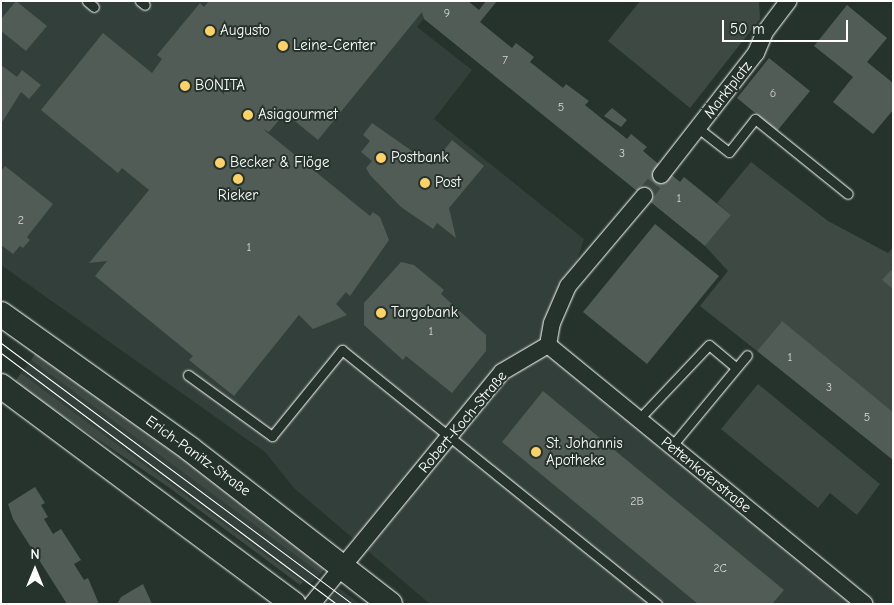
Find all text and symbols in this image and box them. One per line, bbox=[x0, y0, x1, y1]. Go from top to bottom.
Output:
house number: 9 bbox=[444, 7, 450, 21]
scale bar bbox=[724, 10, 850, 42]
text: 50 m bbox=[730, 20, 765, 38]
place label: Augusto bbox=[220, 22, 270, 40]
marker: Augusto bbox=[204, 25, 216, 37]
place label: Leine-Center bbox=[293, 37, 375, 55]
marker: Leine-Center bbox=[277, 40, 289, 52]
house number: 7 bbox=[502, 54, 508, 68]
street label: Marktplatz bbox=[700, 58, 756, 122]
place label: BONITA bbox=[195, 77, 245, 95]
marker: BONITA bbox=[179, 80, 191, 92]
house number: 6 bbox=[770, 87, 776, 101]
house number: 5 bbox=[558, 101, 564, 115]
place label: Asiagourmet bbox=[258, 106, 338, 124]
marker: Asiagourmet bbox=[242, 109, 254, 121]
house number: 3 bbox=[619, 147, 625, 161]
place label: Postbank bbox=[391, 149, 448, 167]
marker: Postbank bbox=[375, 152, 387, 164]
place label: Becker & Flöge bbox=[230, 154, 329, 172]
marker: Becker & Flöge bbox=[214, 157, 226, 169]
marker: Rieker bbox=[232, 173, 244, 185]
place label: Post bbox=[435, 174, 461, 192]
marker: Post bbox=[419, 177, 431, 189]
place label: Rieker bbox=[218, 187, 258, 205]
house number: 1 bbox=[677, 192, 681, 206]
house number: 2 bbox=[18, 214, 24, 228]
house number: 1 bbox=[247, 241, 251, 255]
place label: Targobank bbox=[391, 304, 458, 322]
marker: Targobank bbox=[375, 307, 387, 319]
house number: 1 bbox=[429, 325, 433, 339]
house number: 1 bbox=[788, 351, 792, 365]
street label: Robert-Koch-Straße bbox=[415, 367, 511, 477]
house number: 3 bbox=[826, 381, 832, 395]
house number: 5 bbox=[864, 411, 870, 425]
street label: Erich-Panitz-Straße bbox=[142, 412, 254, 500]
street label: Pettenkoferstraße bbox=[657, 433, 755, 517]
place label: St. Johannis Apotheke bbox=[546, 434, 623, 469]
marker: St. Johannis Apotheke bbox=[530, 446, 542, 458]
house number: 2B bbox=[630, 495, 644, 509]
north arrow bbox=[10, 545, 60, 595]
text: N bbox=[30, 546, 40, 563]
house number: 2C bbox=[713, 562, 727, 576]

